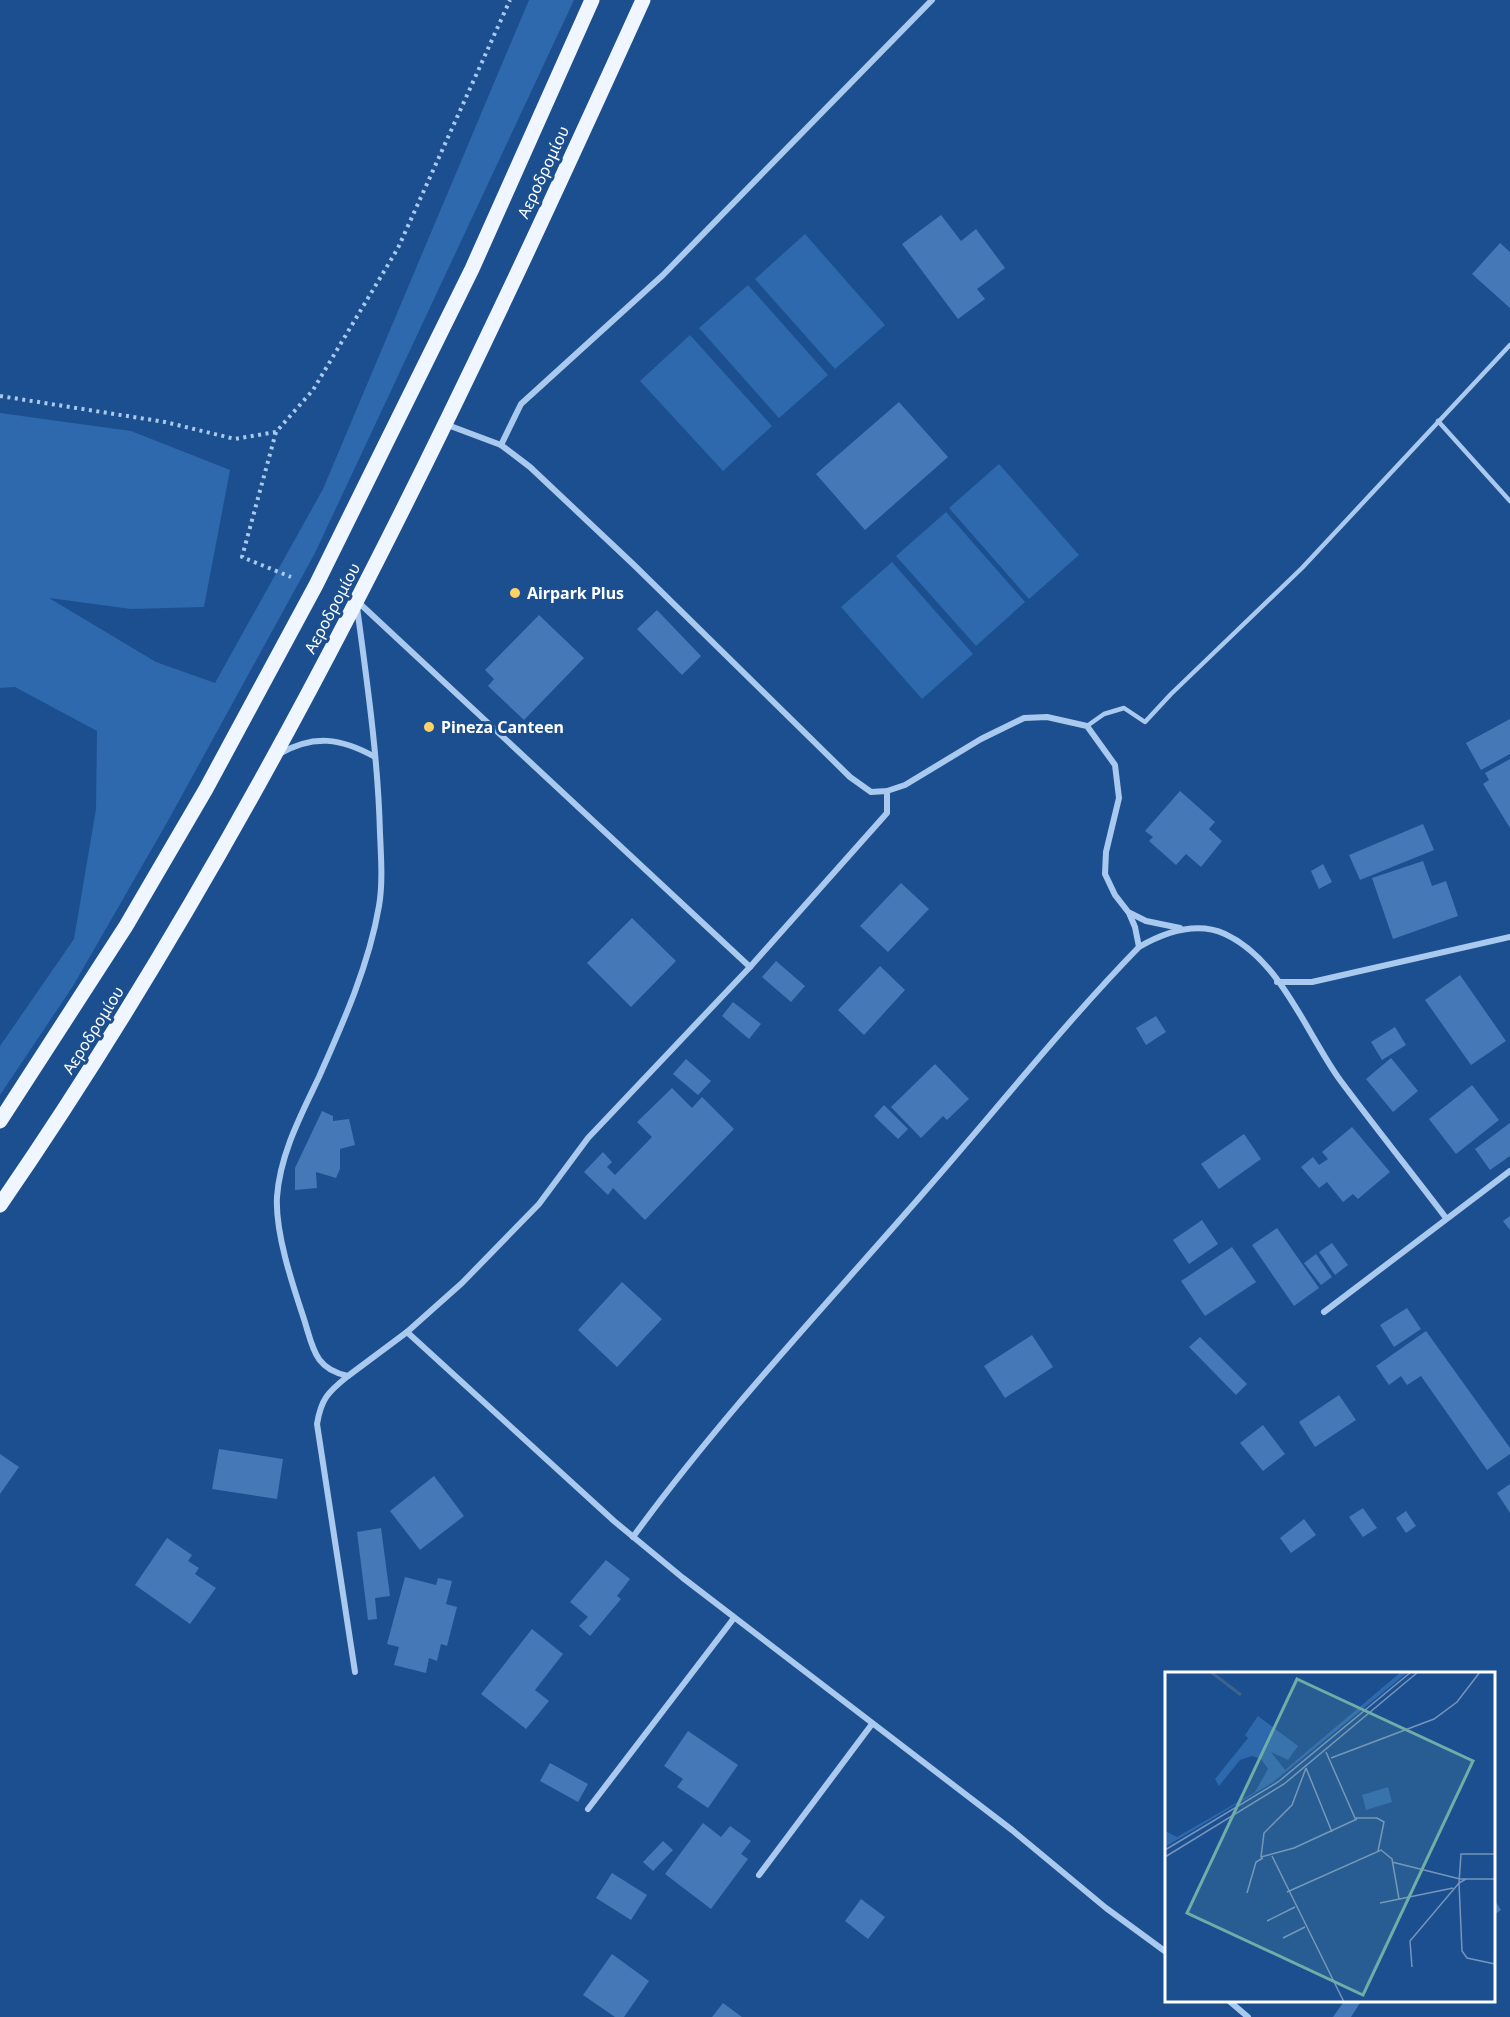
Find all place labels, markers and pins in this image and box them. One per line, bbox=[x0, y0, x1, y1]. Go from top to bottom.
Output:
place label: Airpark Plus bbox=[527, 582, 624, 604]
marker: Airpark Plus bbox=[508, 586, 522, 600]
place label: Pineza Canteen bbox=[441, 716, 564, 738]
marker: Pineza Canteen bbox=[422, 720, 436, 734]

